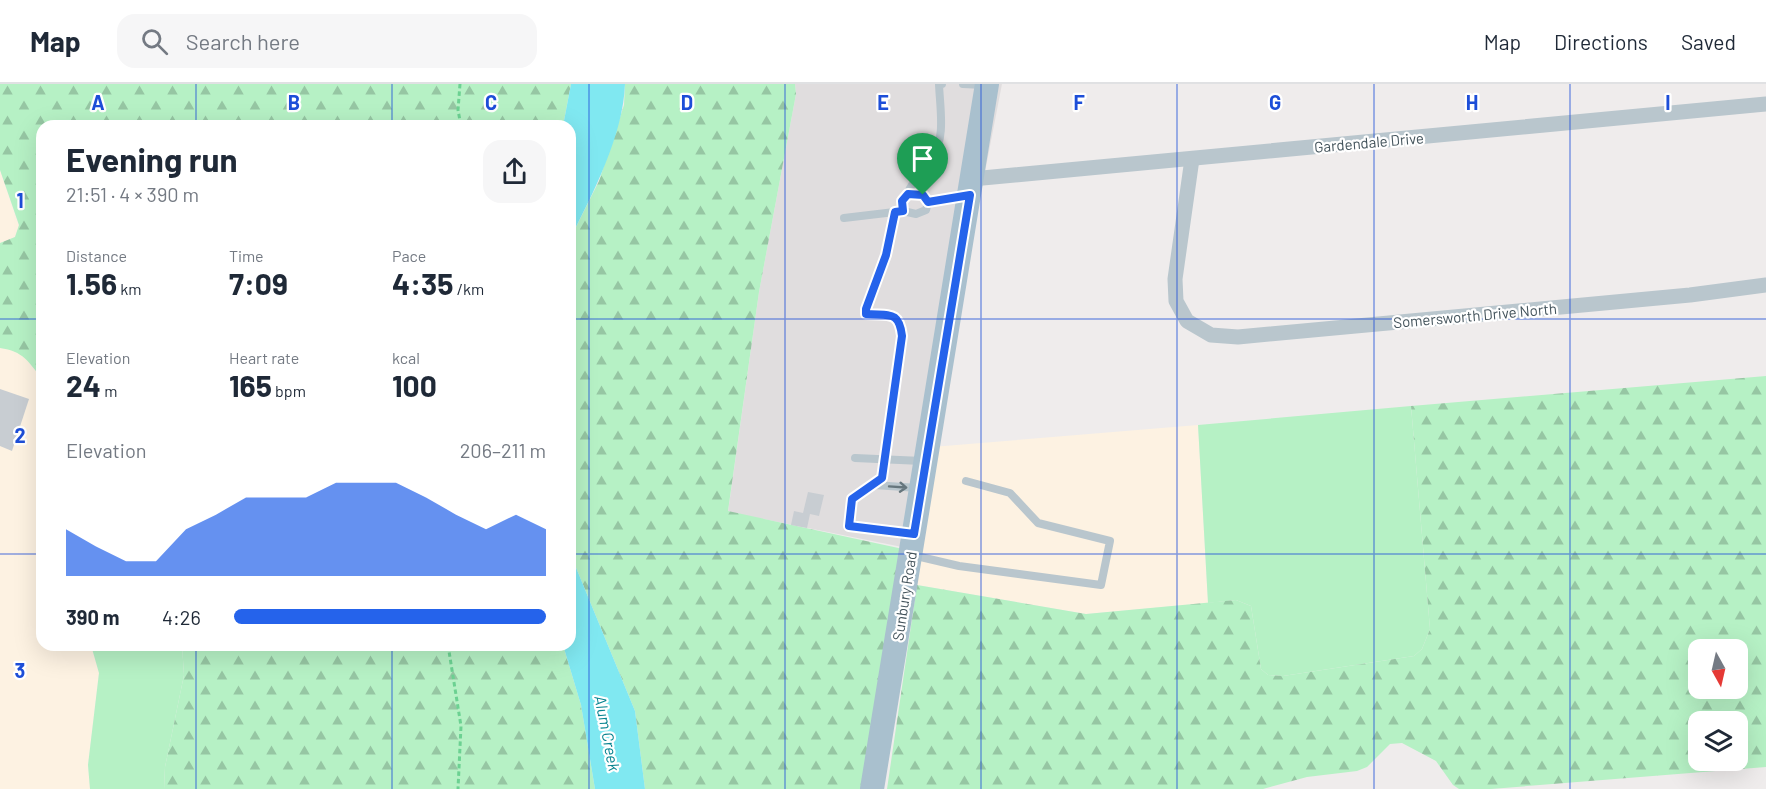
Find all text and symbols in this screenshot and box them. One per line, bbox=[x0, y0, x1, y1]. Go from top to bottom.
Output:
search box bbox=[117, 14, 537, 68]
text: Map bbox=[30, 24, 81, 58]
icon: search bbox=[138, 25, 171, 58]
text: Search here bbox=[186, 28, 300, 54]
text: Map bbox=[1484, 29, 1521, 54]
text: Directions bbox=[1554, 29, 1648, 54]
text: Saved bbox=[1681, 29, 1736, 54]
text: A bbox=[91, 90, 105, 114]
text: B bbox=[288, 90, 300, 114]
text: C bbox=[485, 90, 497, 114]
text: D bbox=[681, 90, 693, 114]
text: E bbox=[877, 90, 889, 114]
text: F bbox=[1073, 90, 1085, 114]
text: G bbox=[1269, 90, 1281, 114]
text: H bbox=[1466, 90, 1478, 114]
text: I bbox=[1665, 90, 1671, 114]
street label: Gardendale Drive bbox=[1313, 128, 1425, 156]
pin bbox=[897, 133, 948, 195]
text: Evening run bbox=[66, 139, 238, 179]
button: share bbox=[483, 140, 546, 203]
icon: arrive bbox=[906, 142, 939, 175]
text: 21:51 · 4 × 390 m bbox=[66, 182, 199, 206]
text: 1 bbox=[16, 188, 24, 212]
text: Distance bbox=[66, 246, 127, 265]
text: Time bbox=[229, 246, 264, 265]
text: Pace bbox=[392, 246, 426, 265]
text: 1.56 bbox=[66, 265, 117, 301]
text: 7:09 bbox=[229, 265, 288, 301]
text: 4:35 bbox=[392, 265, 453, 301]
text: km bbox=[117, 279, 141, 298]
text: /km bbox=[453, 279, 484, 298]
street label: Somersworth Drive North bbox=[1392, 299, 1558, 331]
text: Elevation bbox=[66, 348, 130, 367]
text: Heart rate bbox=[229, 348, 299, 367]
text: kcal bbox=[392, 348, 420, 367]
text: 24 bbox=[66, 367, 101, 403]
text: 165 bbox=[229, 367, 272, 403]
text: 100 bbox=[392, 367, 437, 403]
text: m bbox=[101, 381, 117, 400]
text: bpm bbox=[272, 381, 306, 400]
text: 2 bbox=[14, 423, 26, 447]
text: Elevation bbox=[66, 438, 147, 462]
text: 206–211 m bbox=[460, 438, 546, 462]
one-way arrow bbox=[888, 481, 908, 492]
street label: Sunbury Road bbox=[888, 550, 920, 642]
text: 390 m bbox=[66, 605, 120, 629]
text: 4:26 bbox=[162, 605, 201, 629]
north arrow bbox=[1688, 639, 1748, 699]
map controls bbox=[1688, 639, 1748, 771]
text: 3 bbox=[15, 658, 25, 682]
water label: Alum Creek bbox=[591, 694, 625, 773]
button: layers bbox=[1688, 711, 1748, 771]

